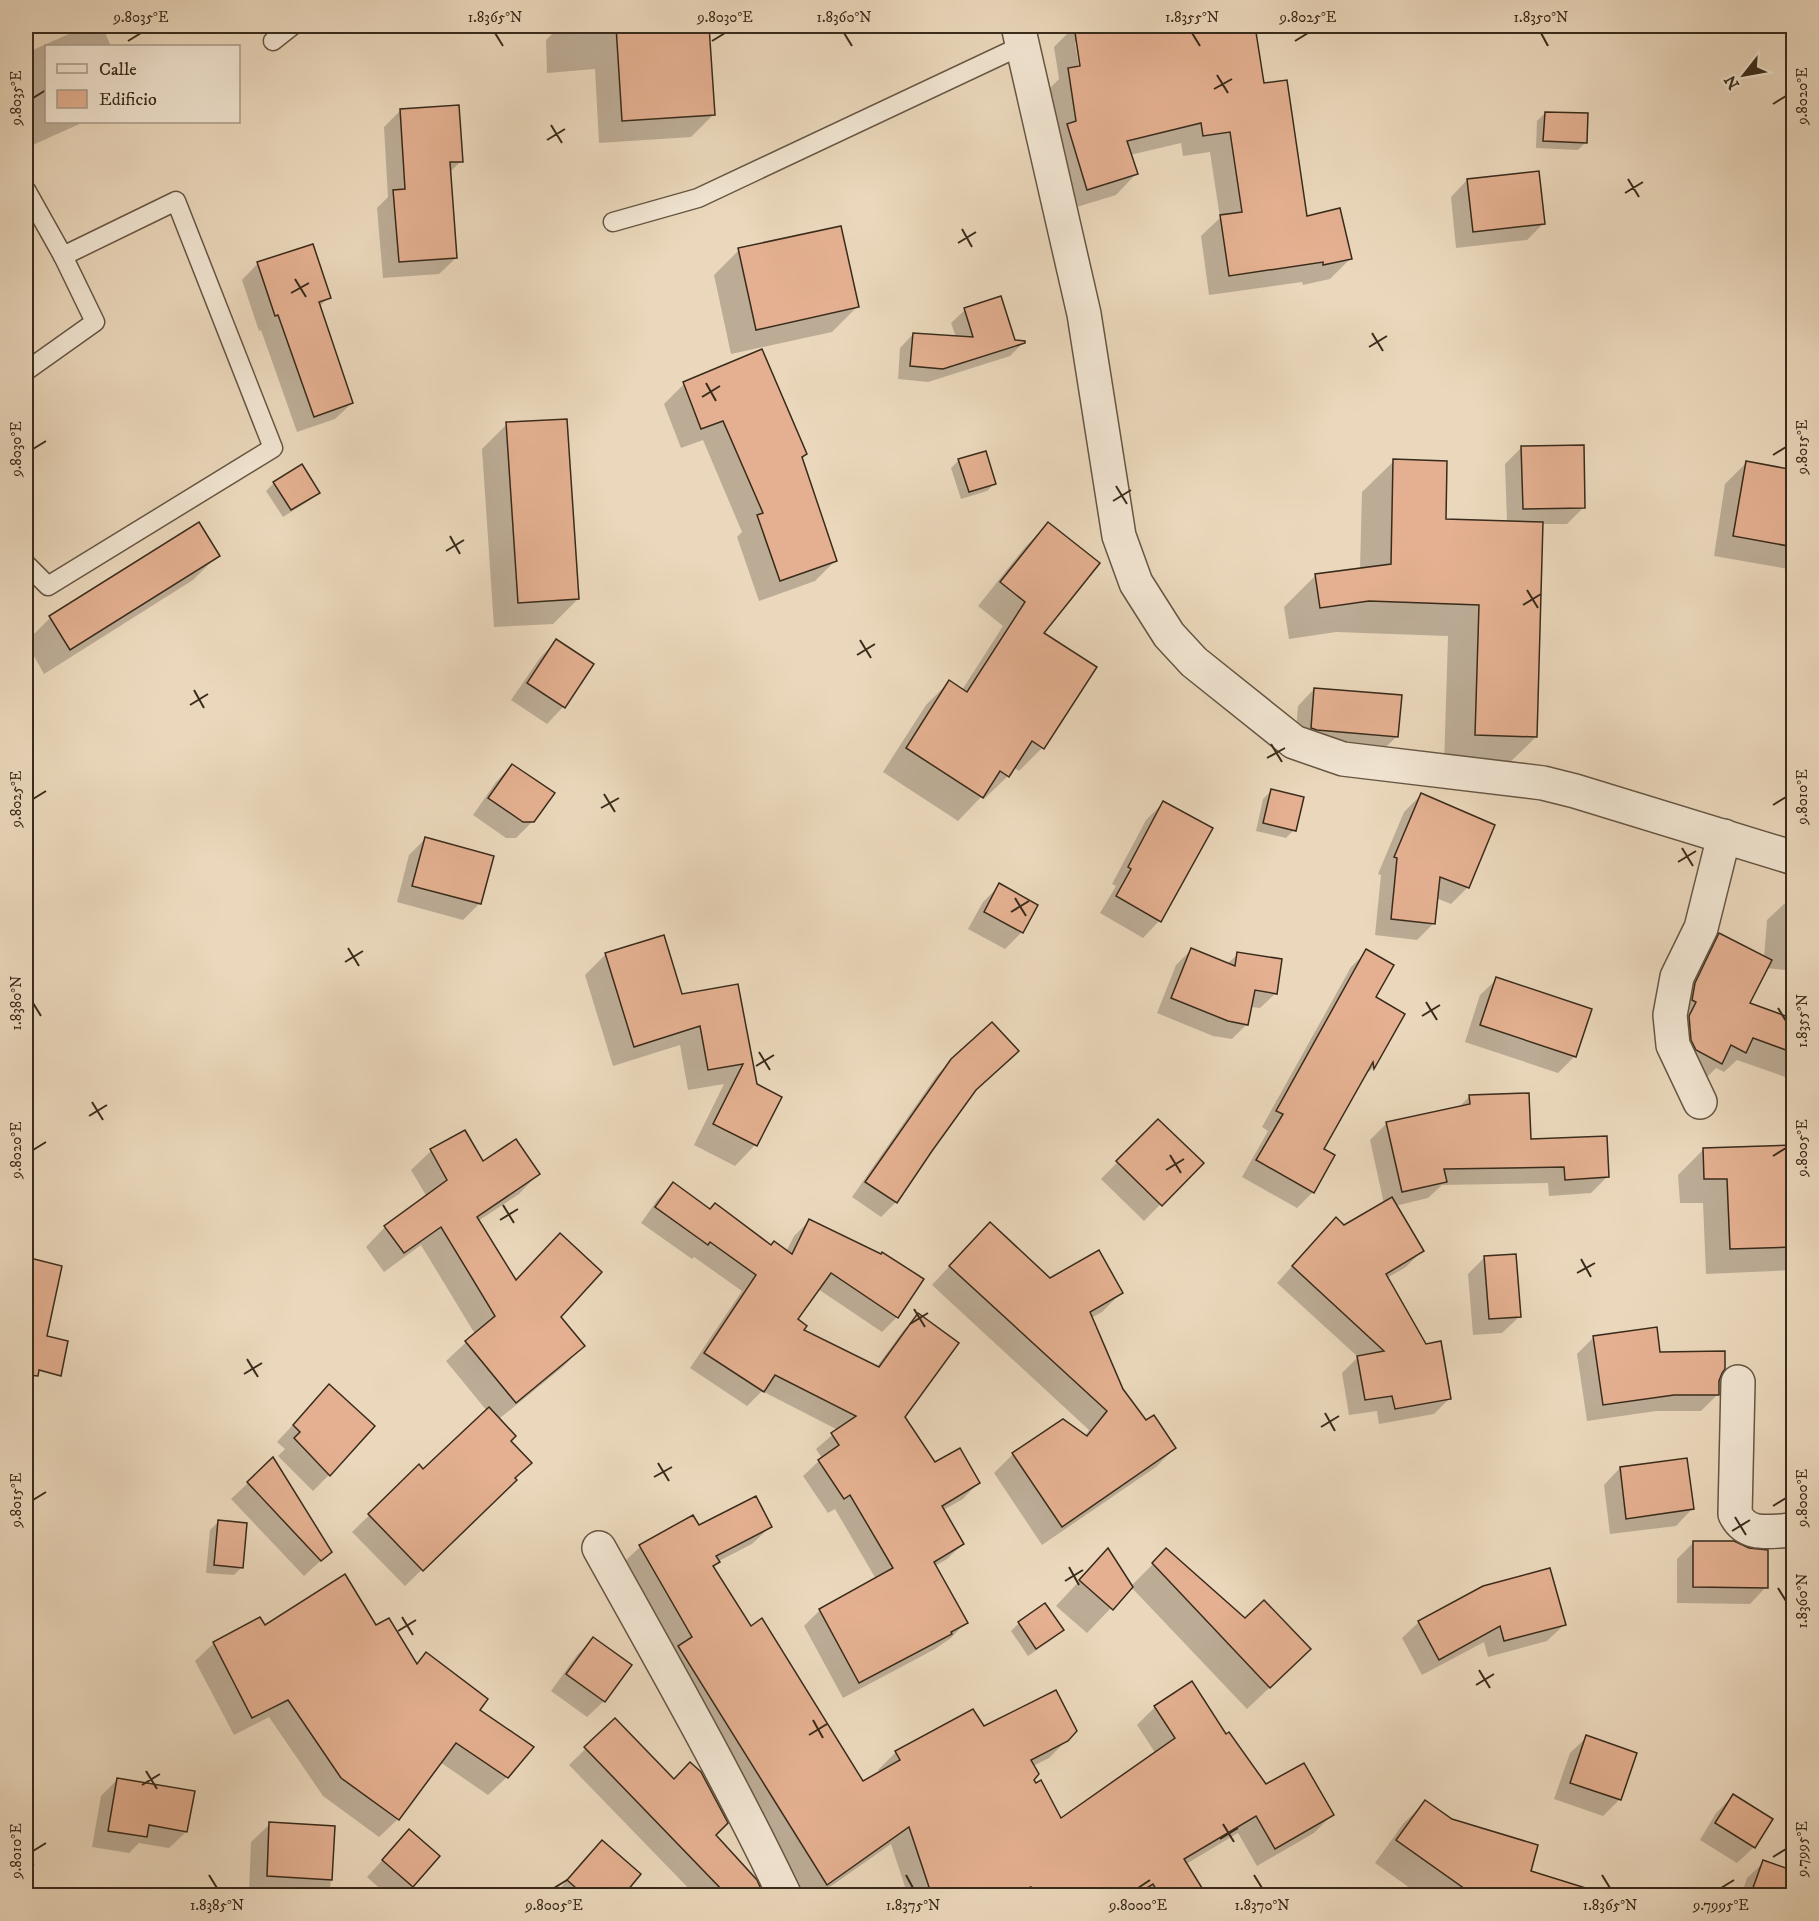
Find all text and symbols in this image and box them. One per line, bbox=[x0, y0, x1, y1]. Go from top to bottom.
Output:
text: 9.8035°E bbox=[112, 8, 169, 27]
text: 1.8365°N bbox=[468, 8, 522, 27]
text: 9.8030°E bbox=[696, 8, 753, 27]
text: 1.8360°N bbox=[816, 8, 872, 27]
text: 1.8355°N bbox=[1165, 8, 1219, 27]
text: 9.8025°E bbox=[1279, 8, 1337, 27]
text: 1.8350°N bbox=[1514, 8, 1568, 27]
legend bbox=[45, 45, 240, 123]
north arrow bbox=[1714, 45, 1774, 105]
text: Calle bbox=[99, 59, 137, 81]
text: 9.8020°E bbox=[1793, 67, 1812, 126]
text: 9.8035°E bbox=[7, 70, 26, 127]
text: N bbox=[1720, 71, 1744, 93]
text: Edificio bbox=[99, 89, 157, 111]
text: 9.8015°E bbox=[1793, 419, 1812, 475]
text: 9.8030°E bbox=[7, 421, 26, 478]
text: 9.8010°E bbox=[1793, 769, 1812, 826]
text: 9.8025°E bbox=[7, 770, 26, 828]
text: 1.8380°N bbox=[7, 976, 26, 1030]
text: 1.8355°N bbox=[1793, 994, 1812, 1048]
text: 9.8005°E bbox=[1793, 1119, 1812, 1178]
text: 9.8020°E bbox=[7, 1121, 26, 1180]
text: 9.8000°E bbox=[1793, 1469, 1812, 1528]
text: 9.8015°E bbox=[7, 1472, 26, 1528]
text: 1.8360°N bbox=[1793, 1573, 1812, 1629]
text: 9.7995°E bbox=[1793, 1821, 1812, 1878]
text: 9.8010°E bbox=[7, 1823, 26, 1880]
text: 1.8385°N bbox=[190, 1896, 244, 1915]
text: 9.8005°E bbox=[524, 1896, 583, 1915]
text: 1.8375°N bbox=[886, 1896, 940, 1915]
text: 9.8000°E bbox=[1108, 1896, 1167, 1915]
text: 1.8370°N bbox=[1234, 1896, 1290, 1915]
text: 1.8365°N bbox=[1583, 1896, 1637, 1915]
text: 9.7995°E bbox=[1692, 1896, 1749, 1915]

